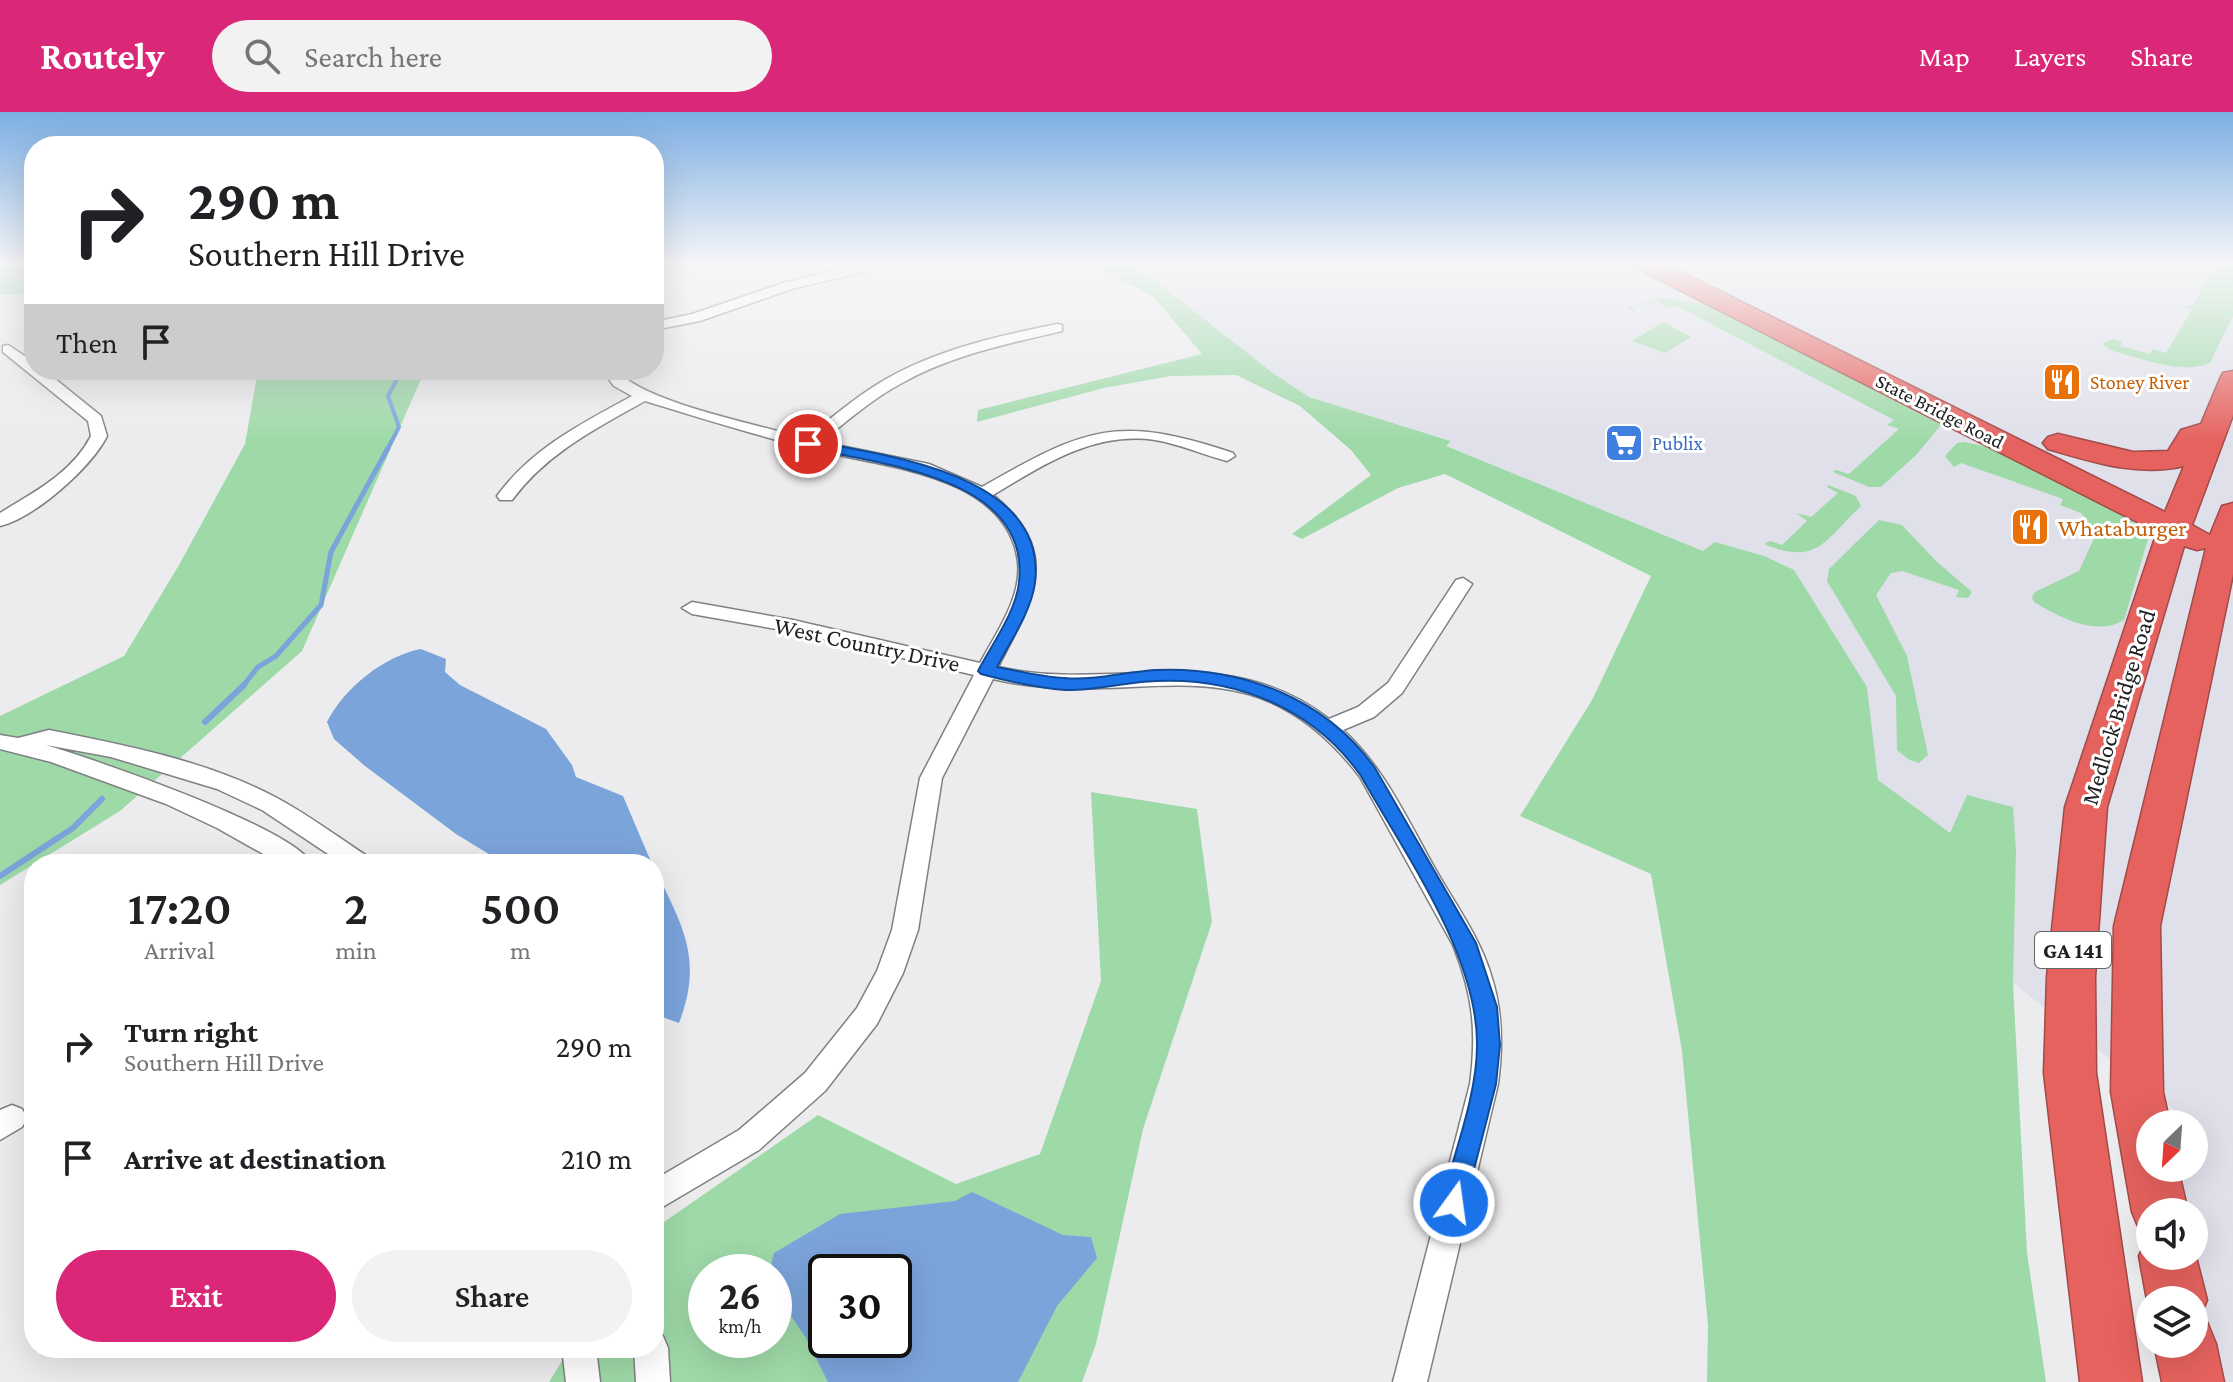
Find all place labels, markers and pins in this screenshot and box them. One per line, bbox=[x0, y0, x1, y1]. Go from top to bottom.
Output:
restaurant icon: Stoney River bbox=[2041, 361, 2083, 403]
place label: Stoney River bbox=[2090, 371, 2189, 394]
pin bbox=[774, 410, 842, 478]
supermarket icon: Publix bbox=[1603, 422, 1645, 464]
place label: Publix bbox=[1652, 432, 1703, 454]
restaurant icon: Whataburger bbox=[2009, 506, 2051, 548]
place label: Whataburger bbox=[2058, 514, 2187, 541]

